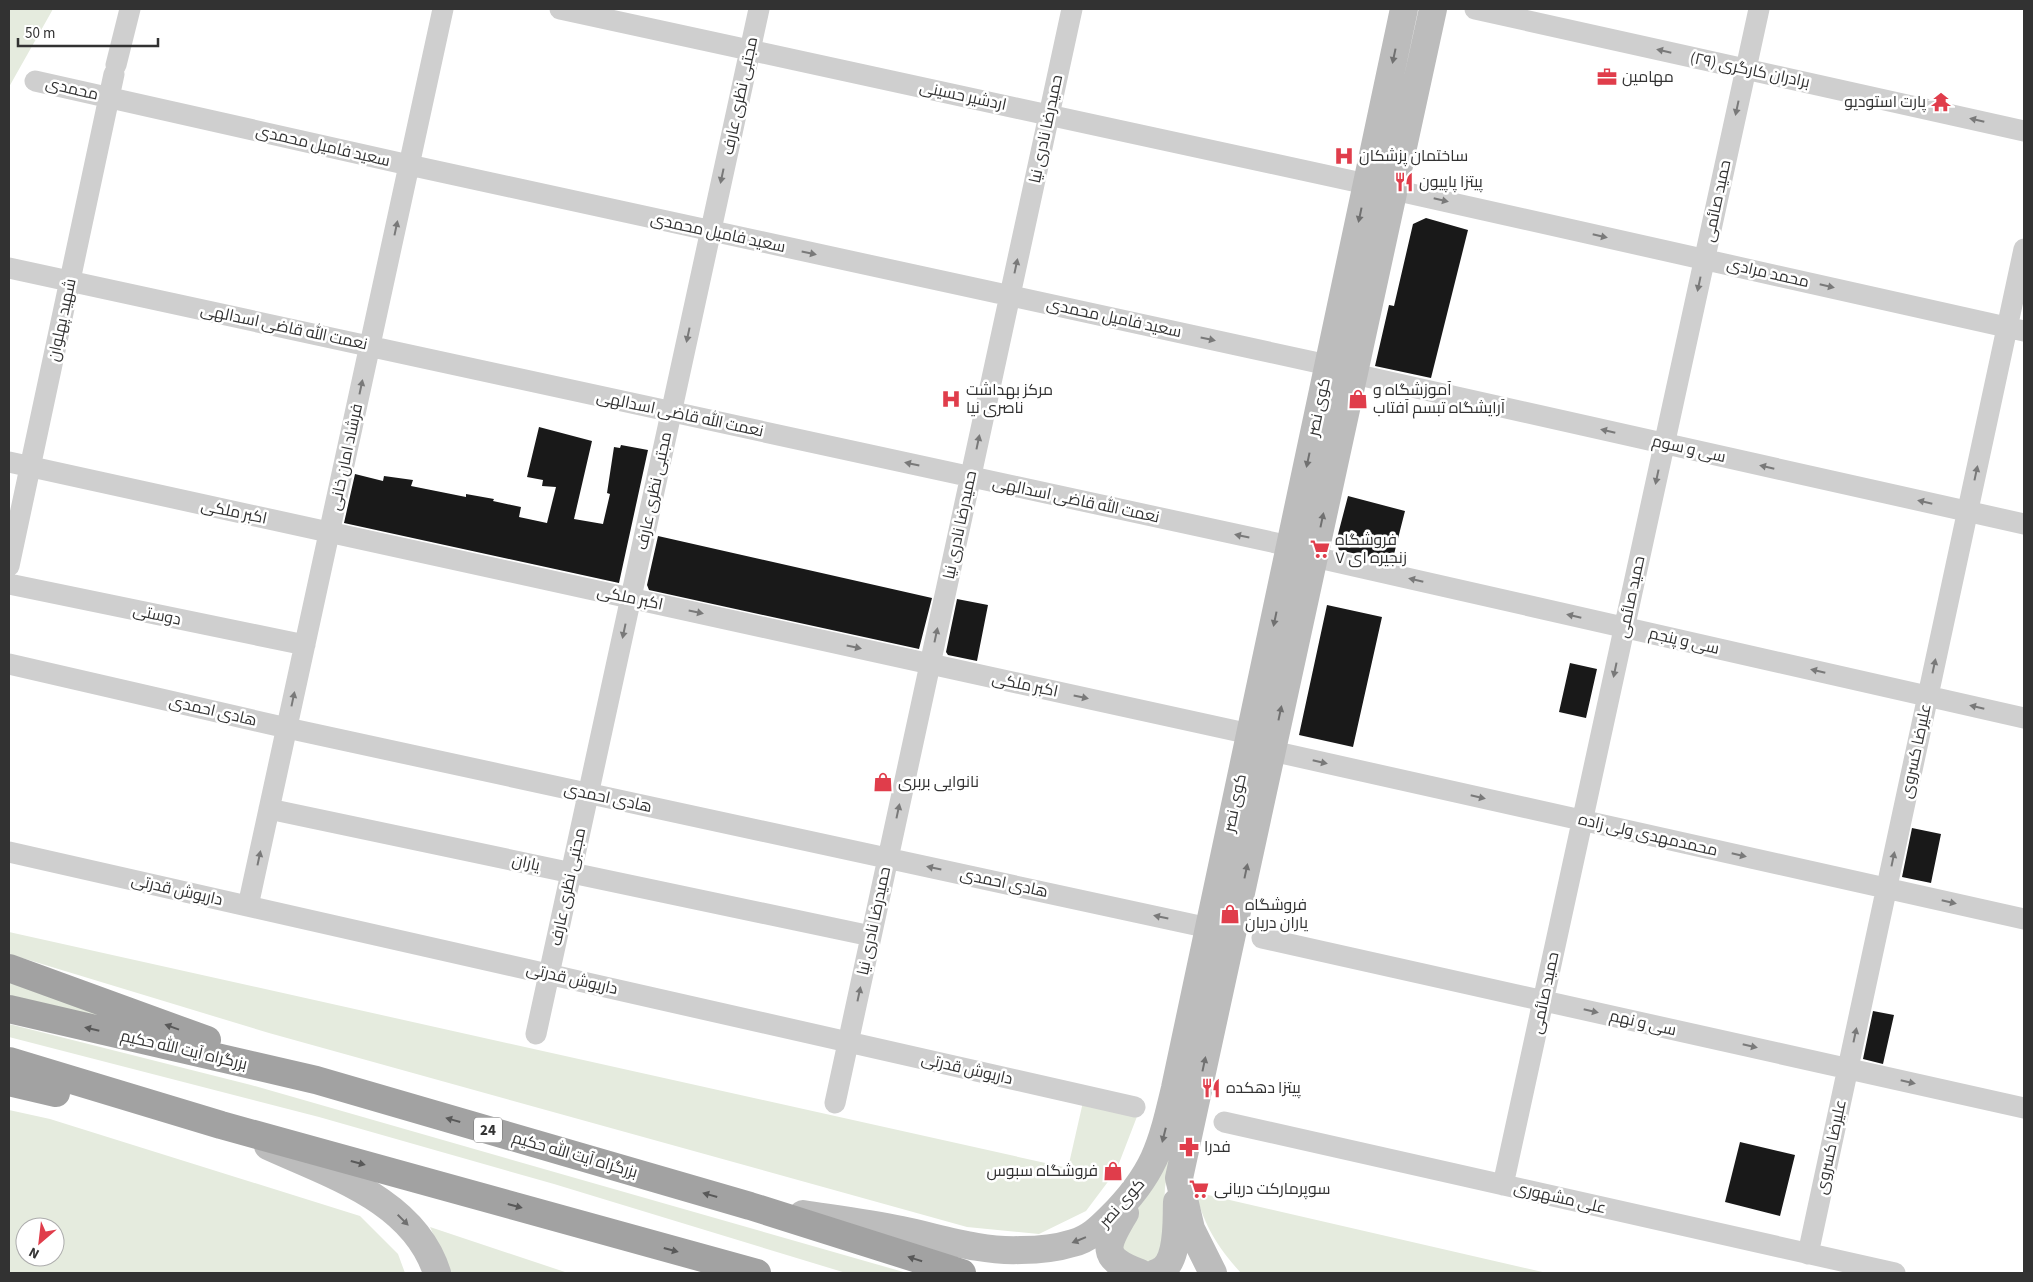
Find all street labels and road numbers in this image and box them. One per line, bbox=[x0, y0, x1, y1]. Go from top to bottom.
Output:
street label: مجتبی نظری عارف bbox=[717, 35, 763, 157]
street label: برادران کارگری (۲۹) bbox=[1688, 47, 1812, 93]
street label: محمدی bbox=[43, 72, 101, 106]
street label: حمیدرضا نادری نیا bbox=[1024, 73, 1068, 185]
street label: اردشیر حسینی bbox=[917, 76, 1009, 116]
street label: سعید فامیل محمدی bbox=[254, 120, 392, 172]
street label: حمید صائمی bbox=[1698, 158, 1736, 244]
street label: سعید فامیل محمدی bbox=[649, 208, 787, 258]
street label: محمد مرادی bbox=[1725, 253, 1811, 293]
street label: شهید پهلوان bbox=[42, 277, 82, 363]
street label: سعید فامیل محمدی bbox=[1045, 293, 1183, 343]
street label: نعمت الله قاضی اسدالهی bbox=[198, 299, 370, 355]
street label: کوی نصر bbox=[1302, 376, 1336, 439]
street label: نعمت الله قاضی اسدالهی bbox=[594, 386, 766, 442]
street label: فرشاد امان خانی bbox=[324, 402, 368, 512]
street label: مجتبی نظری عارف bbox=[631, 430, 677, 552]
street label: سی و سوم bbox=[1650, 430, 1728, 468]
street label: حمیدرضا نادری نیا bbox=[938, 469, 982, 581]
street label: نعمت الله قاضی اسدالهی bbox=[990, 472, 1162, 528]
street label: اکبر ملکی bbox=[199, 494, 269, 530]
street label: حمید صائمی bbox=[1612, 554, 1650, 640]
street label: اکبر ملکی bbox=[595, 580, 665, 616]
street label: دوستی bbox=[131, 599, 183, 631]
street label: سی و پنجم bbox=[1647, 622, 1721, 660]
street label: اکبر ملکی bbox=[990, 667, 1060, 703]
street label: هادی احمدی bbox=[167, 690, 259, 732]
street label: علیرضا کسروی bbox=[1895, 702, 1937, 800]
street label: کوی نصر bbox=[1218, 772, 1252, 835]
street label: هادی احمدی bbox=[562, 778, 654, 818]
street label: محمدمهدی ولی زاده bbox=[1576, 808, 1720, 862]
street label: مجتبی نظری عارف bbox=[545, 826, 591, 948]
street label: یاران bbox=[510, 849, 543, 877]
street label: هادی احمدی bbox=[958, 863, 1050, 903]
street label: حمیدرضا نادری نیا bbox=[852, 865, 896, 977]
street label: داریوش قدرتی bbox=[129, 869, 225, 911]
street label: حمید صائمی bbox=[1526, 950, 1564, 1036]
street label: داریوش قدرتی bbox=[524, 958, 620, 1000]
street label: سی و نهم bbox=[1607, 1005, 1679, 1041]
street label: بزرگراه آیت الله حکیم bbox=[118, 1025, 250, 1075]
street label: داریوش قدرتی bbox=[919, 1048, 1015, 1090]
street label: علیرضا کسروی bbox=[1810, 1098, 1852, 1196]
road number: 24 bbox=[474, 1118, 502, 1142]
street label: بزرگراه آیت الله حکیم bbox=[510, 1127, 640, 1183]
street label: کوی نصر bbox=[1093, 1174, 1150, 1233]
street label: علی مشهوری bbox=[1512, 1177, 1608, 1219]

